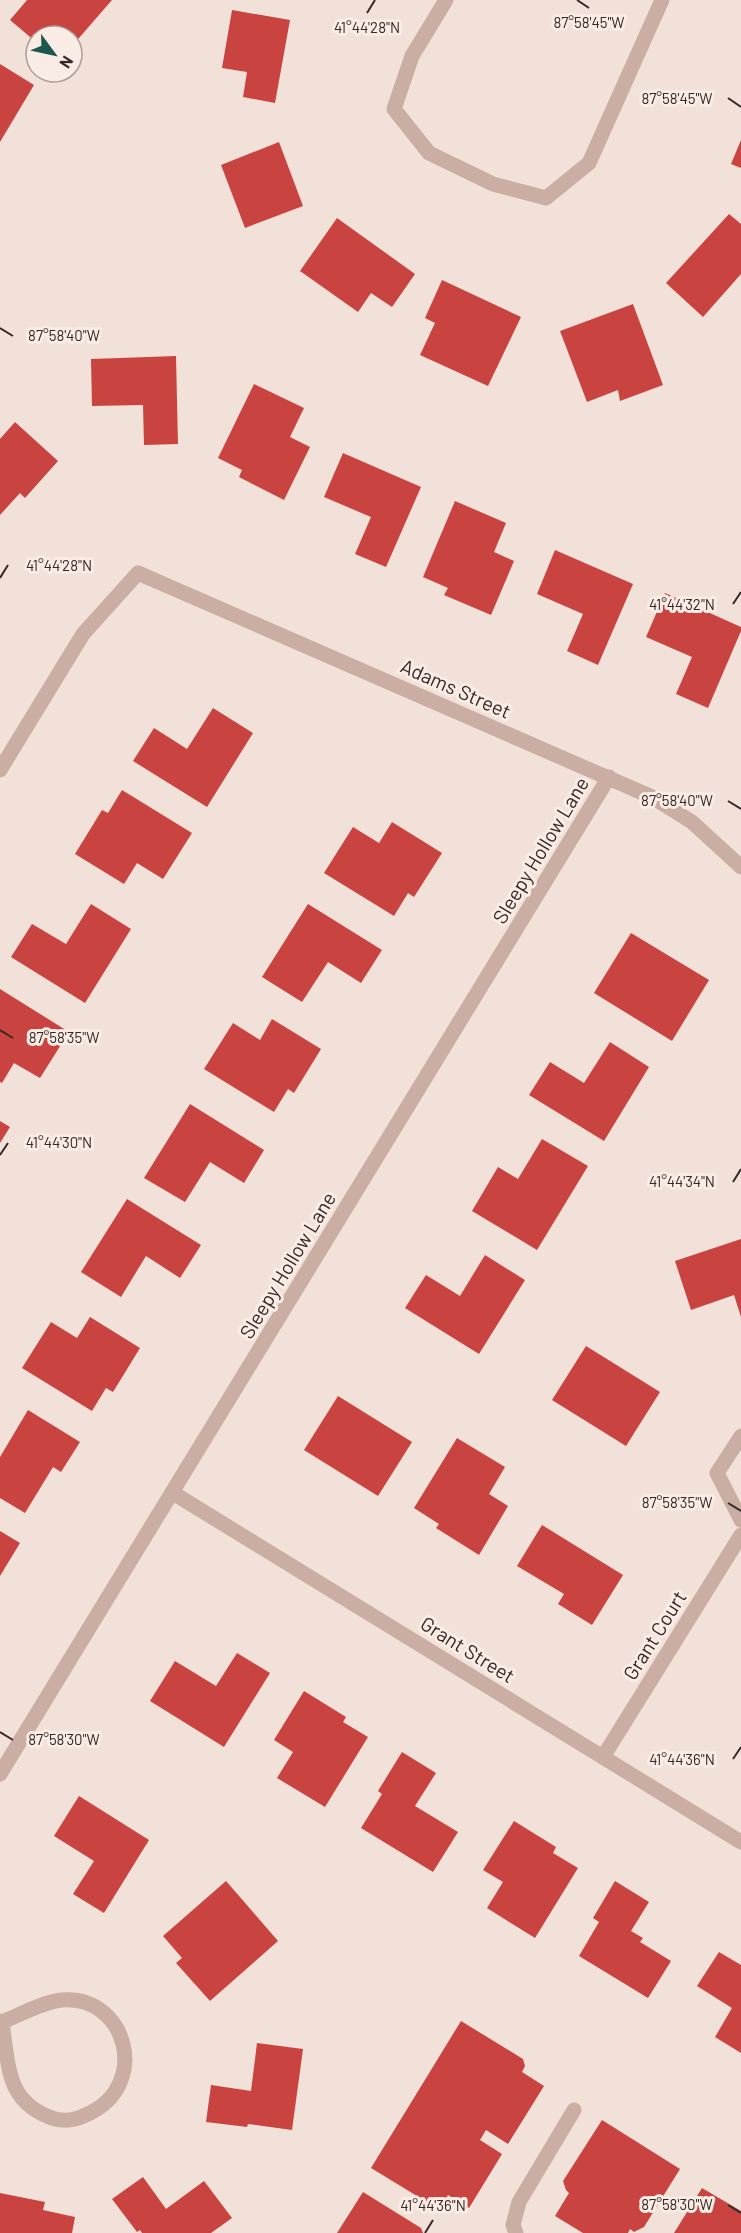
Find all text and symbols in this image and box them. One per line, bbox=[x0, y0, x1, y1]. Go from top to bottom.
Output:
text: 87°58'45"W bbox=[553, 13, 625, 31]
text: 41°44'28"N bbox=[334, 18, 400, 36]
north arrow bbox=[24, 24, 84, 84]
text: N bbox=[56, 53, 78, 72]
text: 87°58'45"W bbox=[641, 89, 713, 107]
text: 87°58'40"W bbox=[28, 326, 100, 344]
text: 41°44'28"N bbox=[26, 556, 92, 574]
text: 41°44'32"N bbox=[649, 595, 715, 613]
street label: Adams Street bbox=[397, 653, 515, 723]
street label: Sleepy Hollow Lane bbox=[487, 772, 593, 928]
text: 87°58'40"W bbox=[641, 791, 713, 809]
text: 87°58'35"W bbox=[29, 1028, 99, 1046]
text: 41°44'30"N bbox=[26, 1133, 92, 1151]
text: 41°44'34"N bbox=[649, 1172, 715, 1190]
street label: Sleepy Hollow Lane bbox=[234, 1187, 340, 1343]
text: 87°58'35"W bbox=[642, 1493, 712, 1511]
street label: Grant Court bbox=[617, 1586, 691, 1684]
street label: Grant Street bbox=[417, 1611, 519, 1687]
text: 87°58'30"W bbox=[28, 1730, 100, 1748]
text: 41°44'36"N bbox=[649, 1750, 715, 1768]
text: 87°58'30"W bbox=[641, 2195, 713, 2213]
text: 41°44'36"N bbox=[400, 2196, 466, 2214]

